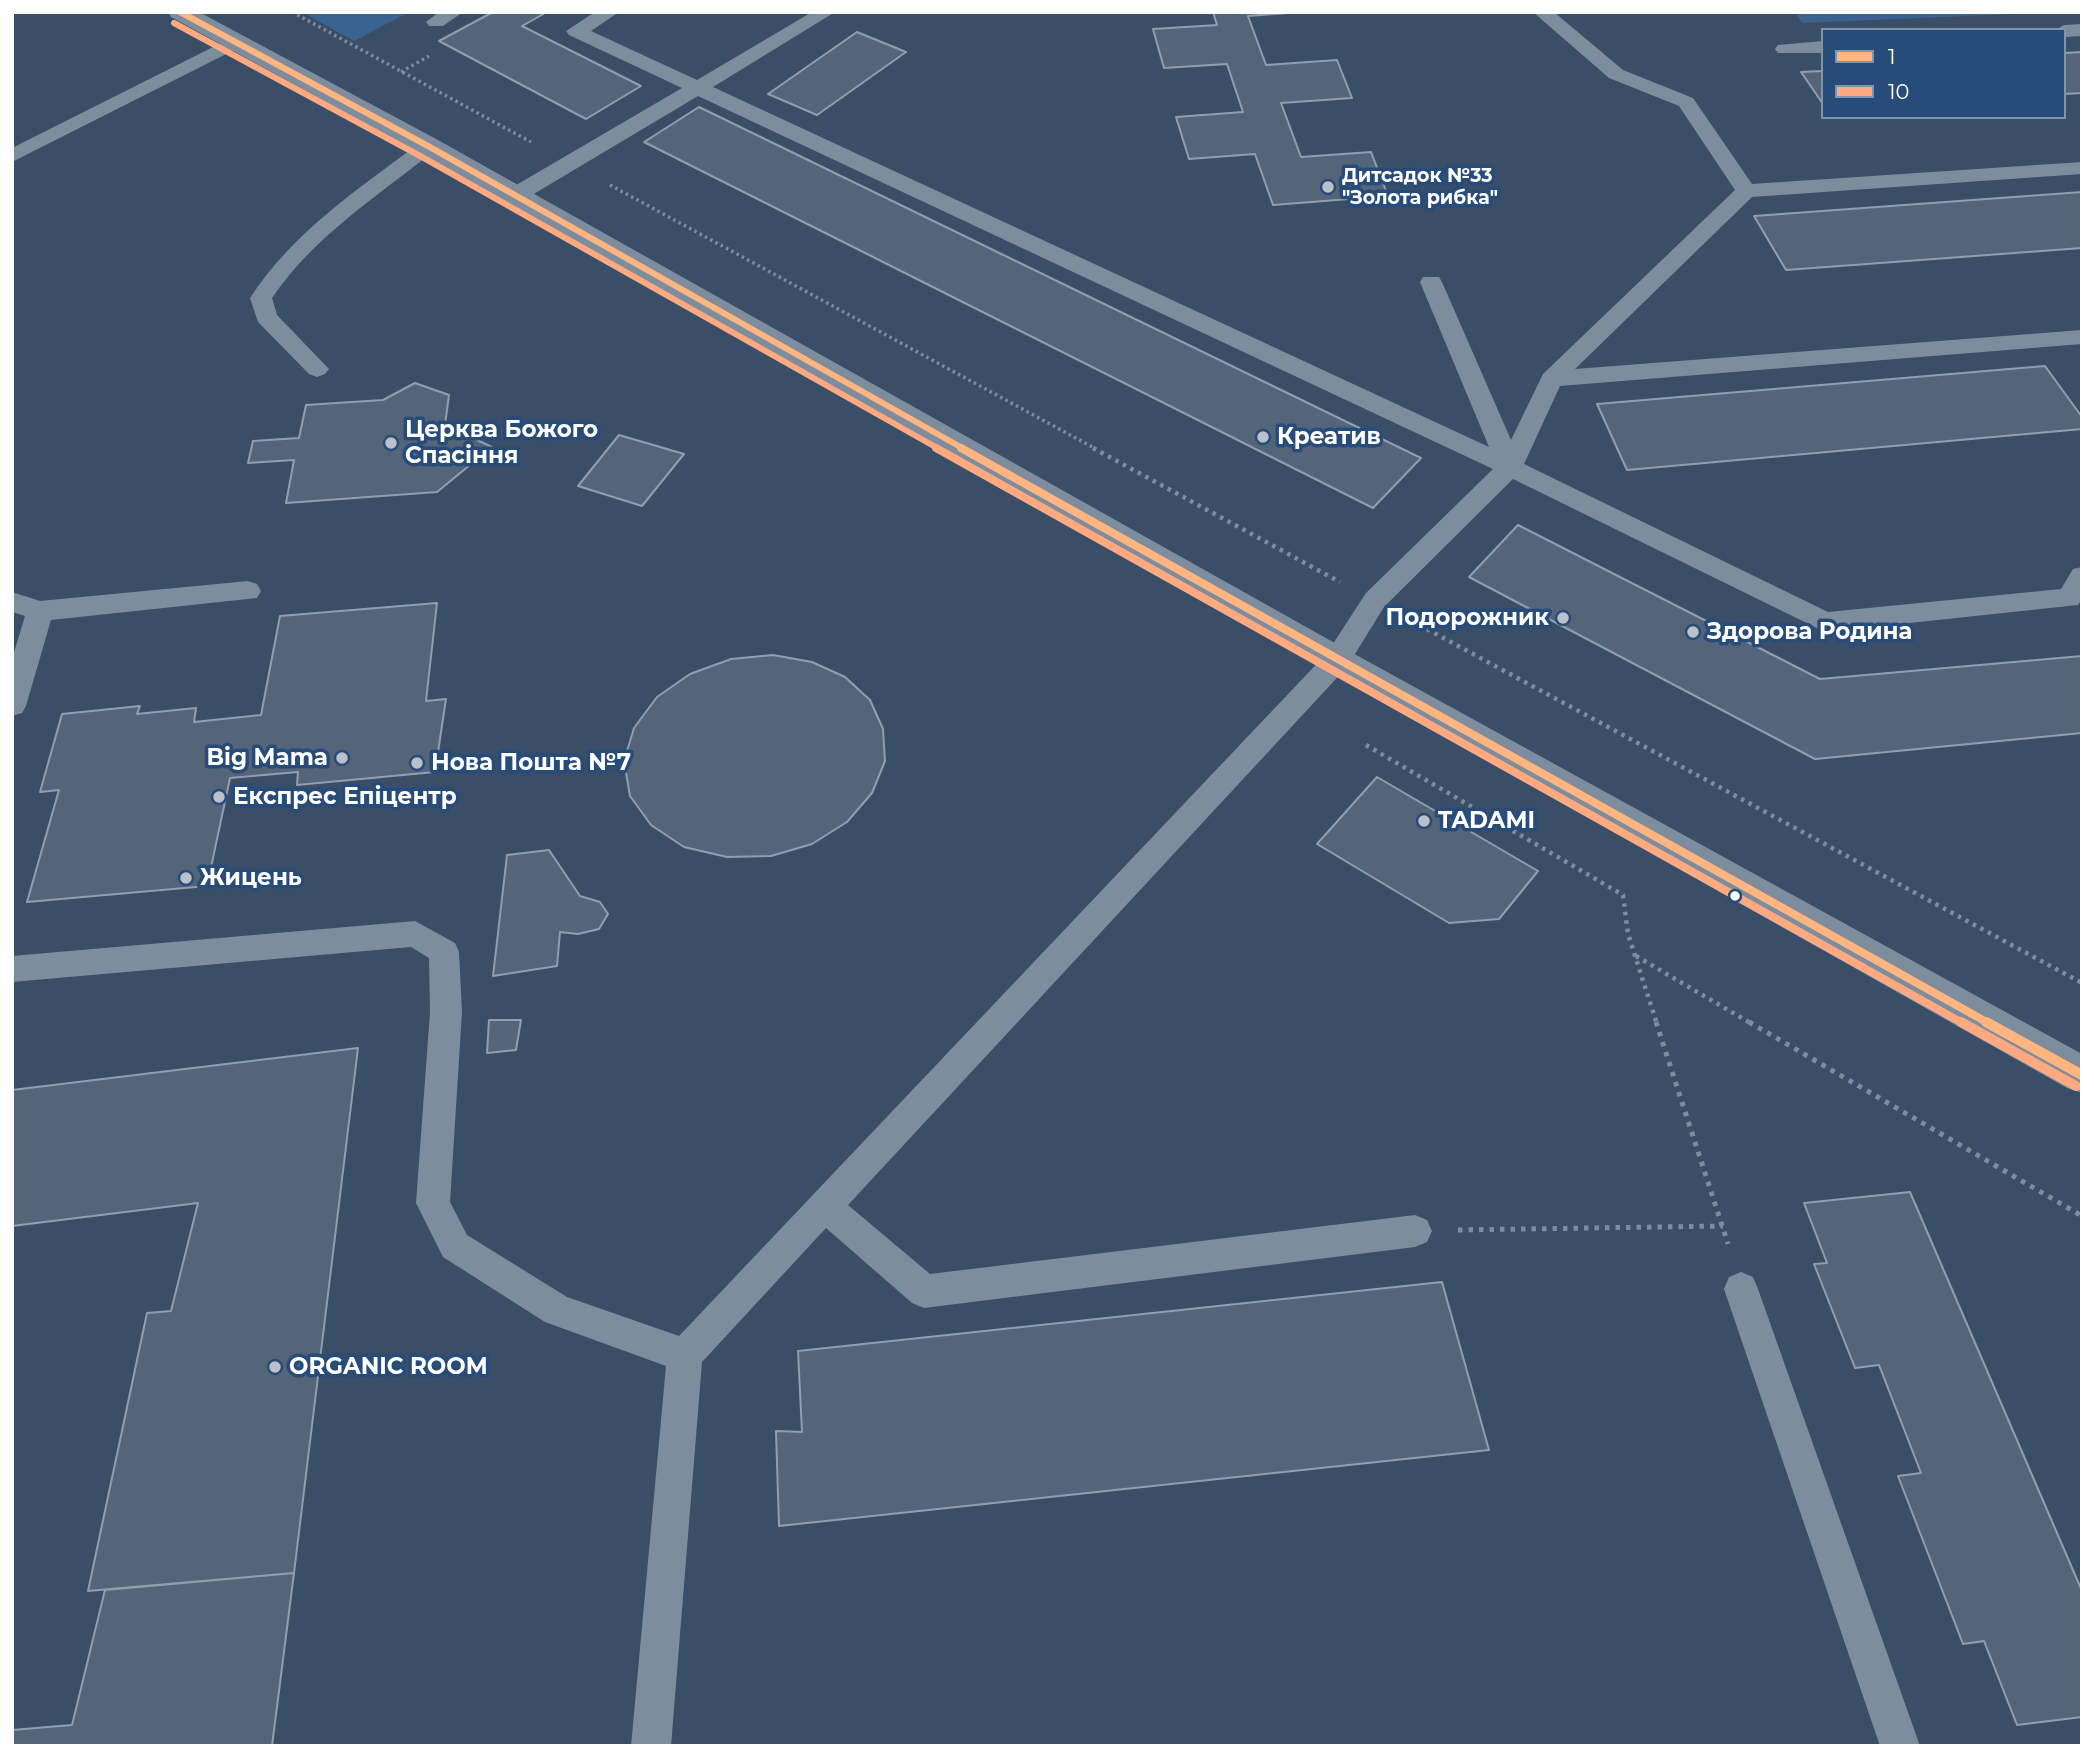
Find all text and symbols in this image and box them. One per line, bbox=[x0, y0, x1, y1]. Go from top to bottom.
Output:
legend bbox=[1821, 28, 2066, 119]
text: 1 bbox=[1888, 44, 1896, 69]
text: 10 bbox=[1888, 79, 1909, 104]
place label: Дитсадок №33 "Золота рибка" bbox=[1342, 165, 1498, 209]
marker: Дитсадок №33 "Золота рибка" bbox=[1320, 179, 1336, 195]
place label: Церква Божого Спасіння bbox=[405, 416, 598, 470]
place label: Креатив bbox=[1277, 423, 1381, 451]
marker: Креатив bbox=[1255, 429, 1271, 445]
marker: Церква Божого Спасіння bbox=[383, 435, 399, 451]
place label: Подорожник bbox=[1386, 604, 1549, 632]
marker: Подорожник bbox=[1555, 610, 1571, 626]
place label: Здорова Родина bbox=[1707, 618, 1912, 646]
marker: Здорова Родина bbox=[1685, 624, 1701, 640]
place label: Big Mama bbox=[206, 744, 328, 772]
place label: Нова Пошта №7 bbox=[431, 749, 631, 777]
marker: Big Mama bbox=[334, 750, 350, 766]
marker: Нова Пошта №7 bbox=[409, 755, 425, 771]
place label: Експрес Епіцентр bbox=[233, 783, 457, 811]
marker: Експрес Епіцентр bbox=[211, 789, 227, 805]
place label: TADAMI bbox=[1438, 807, 1535, 835]
marker: TADAMI bbox=[1416, 813, 1432, 829]
place label: Жицень bbox=[200, 864, 302, 892]
marker: Жицень bbox=[178, 870, 194, 886]
unlabelled marker bbox=[1728, 889, 1742, 903]
place label: ORGANIC ROOM bbox=[289, 1353, 488, 1381]
marker: ORGANIC ROOM bbox=[267, 1359, 283, 1375]

